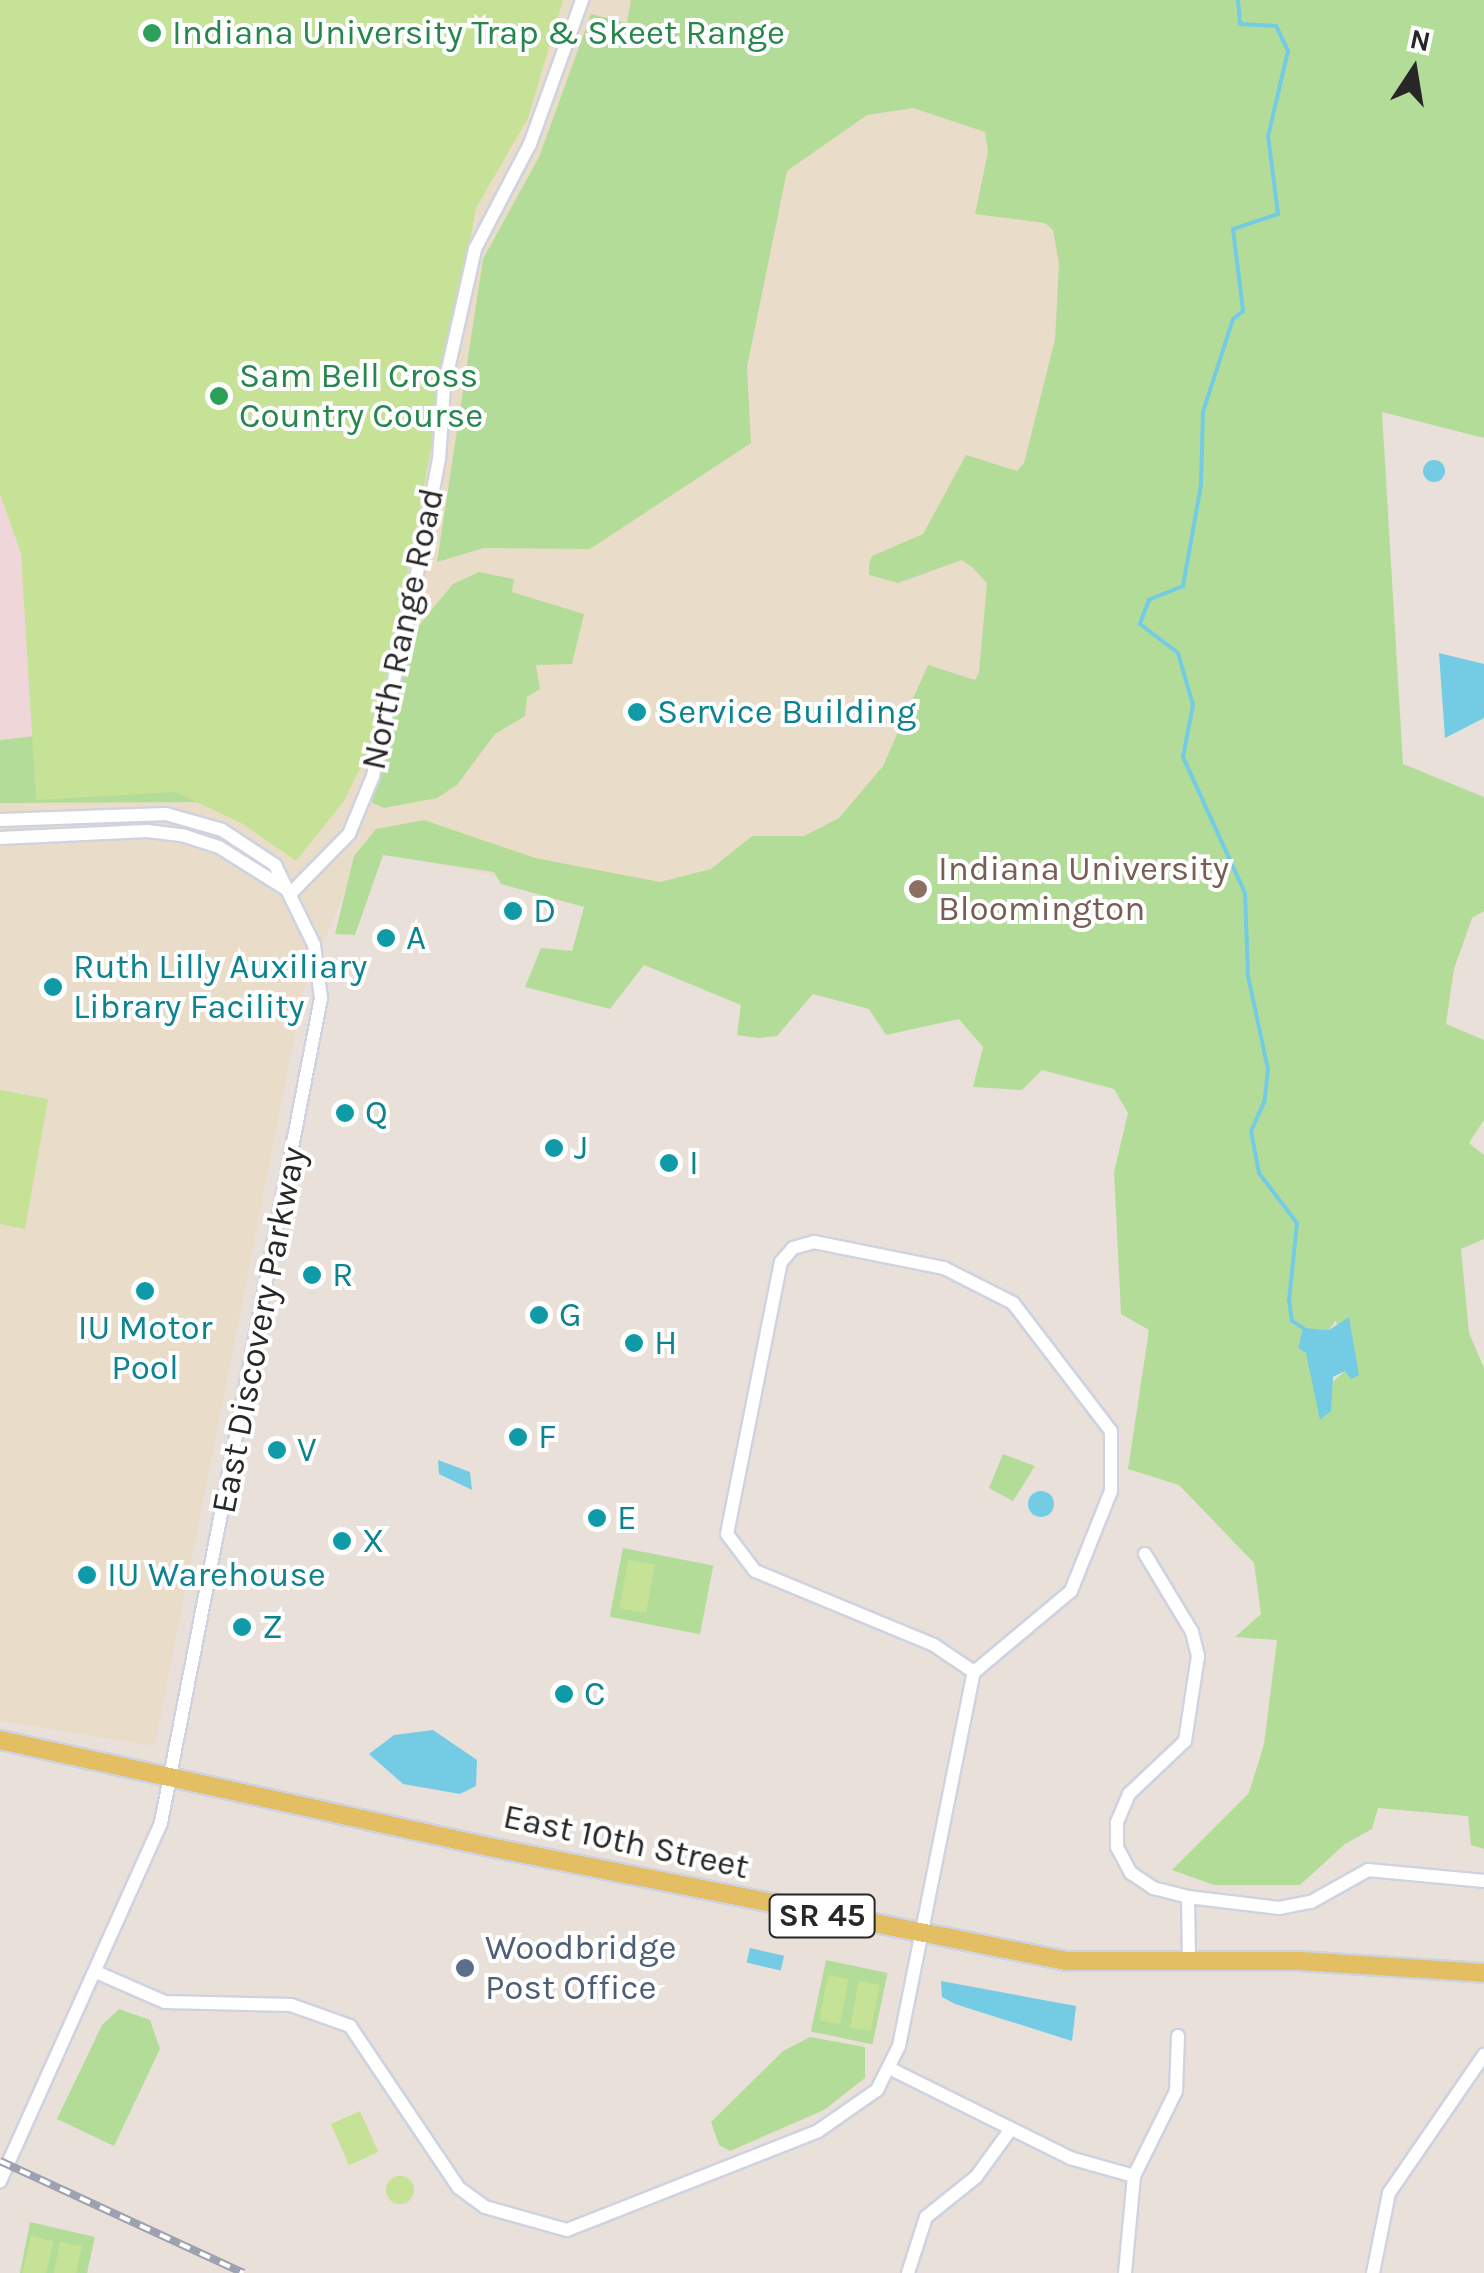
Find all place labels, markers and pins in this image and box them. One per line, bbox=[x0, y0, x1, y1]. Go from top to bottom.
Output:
place label: Indiana University Trap & Skeet Range bbox=[172, 12, 785, 54]
marker: Indiana University Trap & Skeet Range bbox=[141, 22, 163, 44]
place label: Sam Bell Cross Country Course bbox=[239, 355, 483, 437]
marker: Sam Bell Cross Country Course bbox=[208, 385, 230, 407]
place label: Service Building bbox=[657, 691, 916, 733]
marker: Service Building bbox=[626, 701, 648, 723]
place label: Indiana University Bloomington bbox=[938, 848, 1229, 930]
marker: Indiana University Bloomington bbox=[907, 878, 929, 900]
place label: D bbox=[533, 890, 556, 932]
marker: D bbox=[502, 900, 524, 922]
place label: A bbox=[406, 917, 426, 959]
marker: A bbox=[375, 927, 397, 949]
place label: Ruth Lilly Auxiliary Library Facility bbox=[73, 946, 367, 1028]
marker: Ruth Lilly Auxiliary Library Facility bbox=[42, 976, 64, 998]
place label: Q bbox=[365, 1092, 388, 1134]
marker: Q bbox=[334, 1102, 356, 1124]
place label: J bbox=[574, 1127, 588, 1169]
marker: J bbox=[543, 1137, 565, 1159]
place label: I bbox=[689, 1142, 699, 1184]
marker: I bbox=[658, 1152, 680, 1174]
place label: R bbox=[332, 1254, 353, 1296]
marker: R bbox=[301, 1264, 323, 1286]
marker: IU Motor Pool bbox=[134, 1280, 156, 1302]
place label: G bbox=[559, 1294, 582, 1336]
marker: G bbox=[528, 1304, 550, 1326]
place label: IU Motor Pool bbox=[78, 1307, 212, 1389]
place label: H bbox=[654, 1322, 677, 1364]
marker: H bbox=[623, 1332, 645, 1354]
place label: F bbox=[538, 1416, 556, 1458]
marker: F bbox=[507, 1426, 529, 1448]
place label: V bbox=[297, 1429, 317, 1471]
marker: V bbox=[266, 1439, 288, 1461]
place label: E bbox=[617, 1497, 637, 1539]
marker: E bbox=[586, 1507, 608, 1529]
place label: X bbox=[362, 1520, 384, 1562]
marker: X bbox=[331, 1530, 353, 1552]
place label: IU Warehouse bbox=[107, 1554, 326, 1596]
marker: IU Warehouse bbox=[76, 1564, 98, 1586]
place label: Z bbox=[262, 1606, 283, 1648]
marker: Z bbox=[231, 1616, 253, 1638]
place label: C bbox=[584, 1673, 605, 1715]
marker: C bbox=[553, 1683, 575, 1705]
place label: Woodbridge Post Office bbox=[485, 1927, 676, 2009]
marker: Woodbridge Post Office bbox=[454, 1957, 476, 1979]

